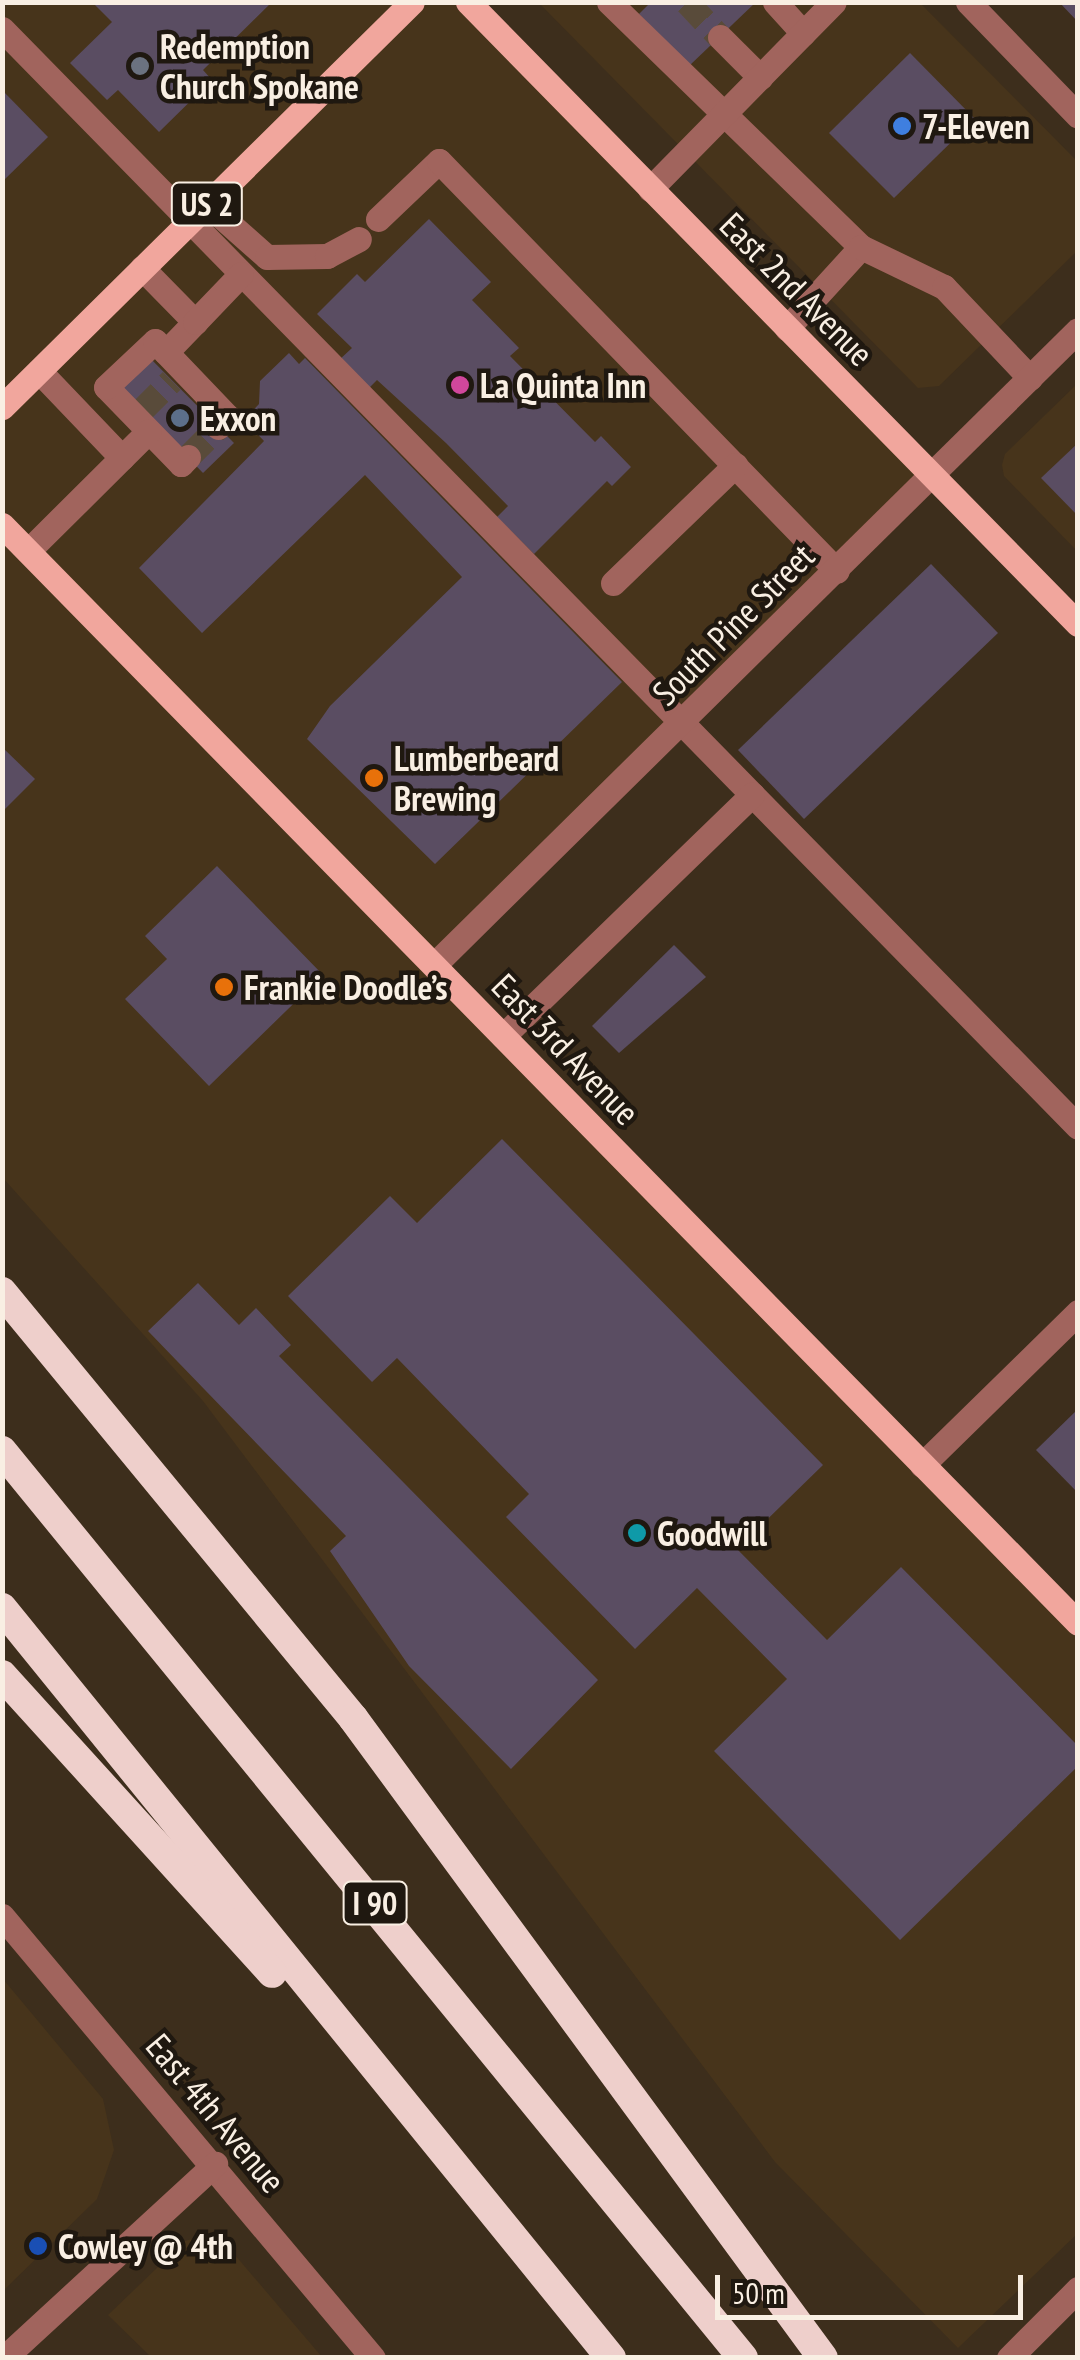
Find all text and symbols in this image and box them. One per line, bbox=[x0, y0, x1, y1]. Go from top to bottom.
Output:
place label: Redemption Church Spokane bbox=[160, 25, 359, 107]
marker: Redemption Church Spokane bbox=[129, 55, 151, 77]
place label: 7-Eleven bbox=[922, 105, 1030, 147]
marker: 7-Eleven bbox=[891, 115, 913, 137]
road number: US 2 bbox=[170, 177, 244, 231]
street label: East 2nd Avenue bbox=[711, 203, 883, 375]
place label: La Quinta Inn bbox=[480, 364, 647, 406]
marker: La Quinta Inn bbox=[449, 374, 471, 396]
place label: Exxon bbox=[200, 397, 276, 439]
marker: Exxon bbox=[169, 407, 191, 429]
street label: South Pine Street bbox=[644, 535, 822, 713]
place label: Lumberbeard Brewing bbox=[394, 737, 559, 819]
marker: Lumberbeard Brewing bbox=[363, 767, 385, 789]
street label: East 3rd Avenue bbox=[483, 965, 649, 1133]
place label: Frankie Doodle’s bbox=[244, 966, 448, 1008]
marker: Frankie Doodle’s bbox=[213, 976, 235, 998]
place label: Goodwill bbox=[657, 1512, 767, 1554]
marker: Goodwill bbox=[626, 1522, 648, 1544]
road number: I 90 bbox=[342, 1876, 408, 1930]
street label: East 4th Avenue bbox=[137, 2025, 295, 2201]
place label: Cowley @ 4th bbox=[58, 2225, 234, 2267]
marker: Cowley @ 4th bbox=[27, 2235, 49, 2257]
scale bar bbox=[720, 2255, 1028, 2317]
text: 50 m bbox=[732, 2273, 785, 2312]

